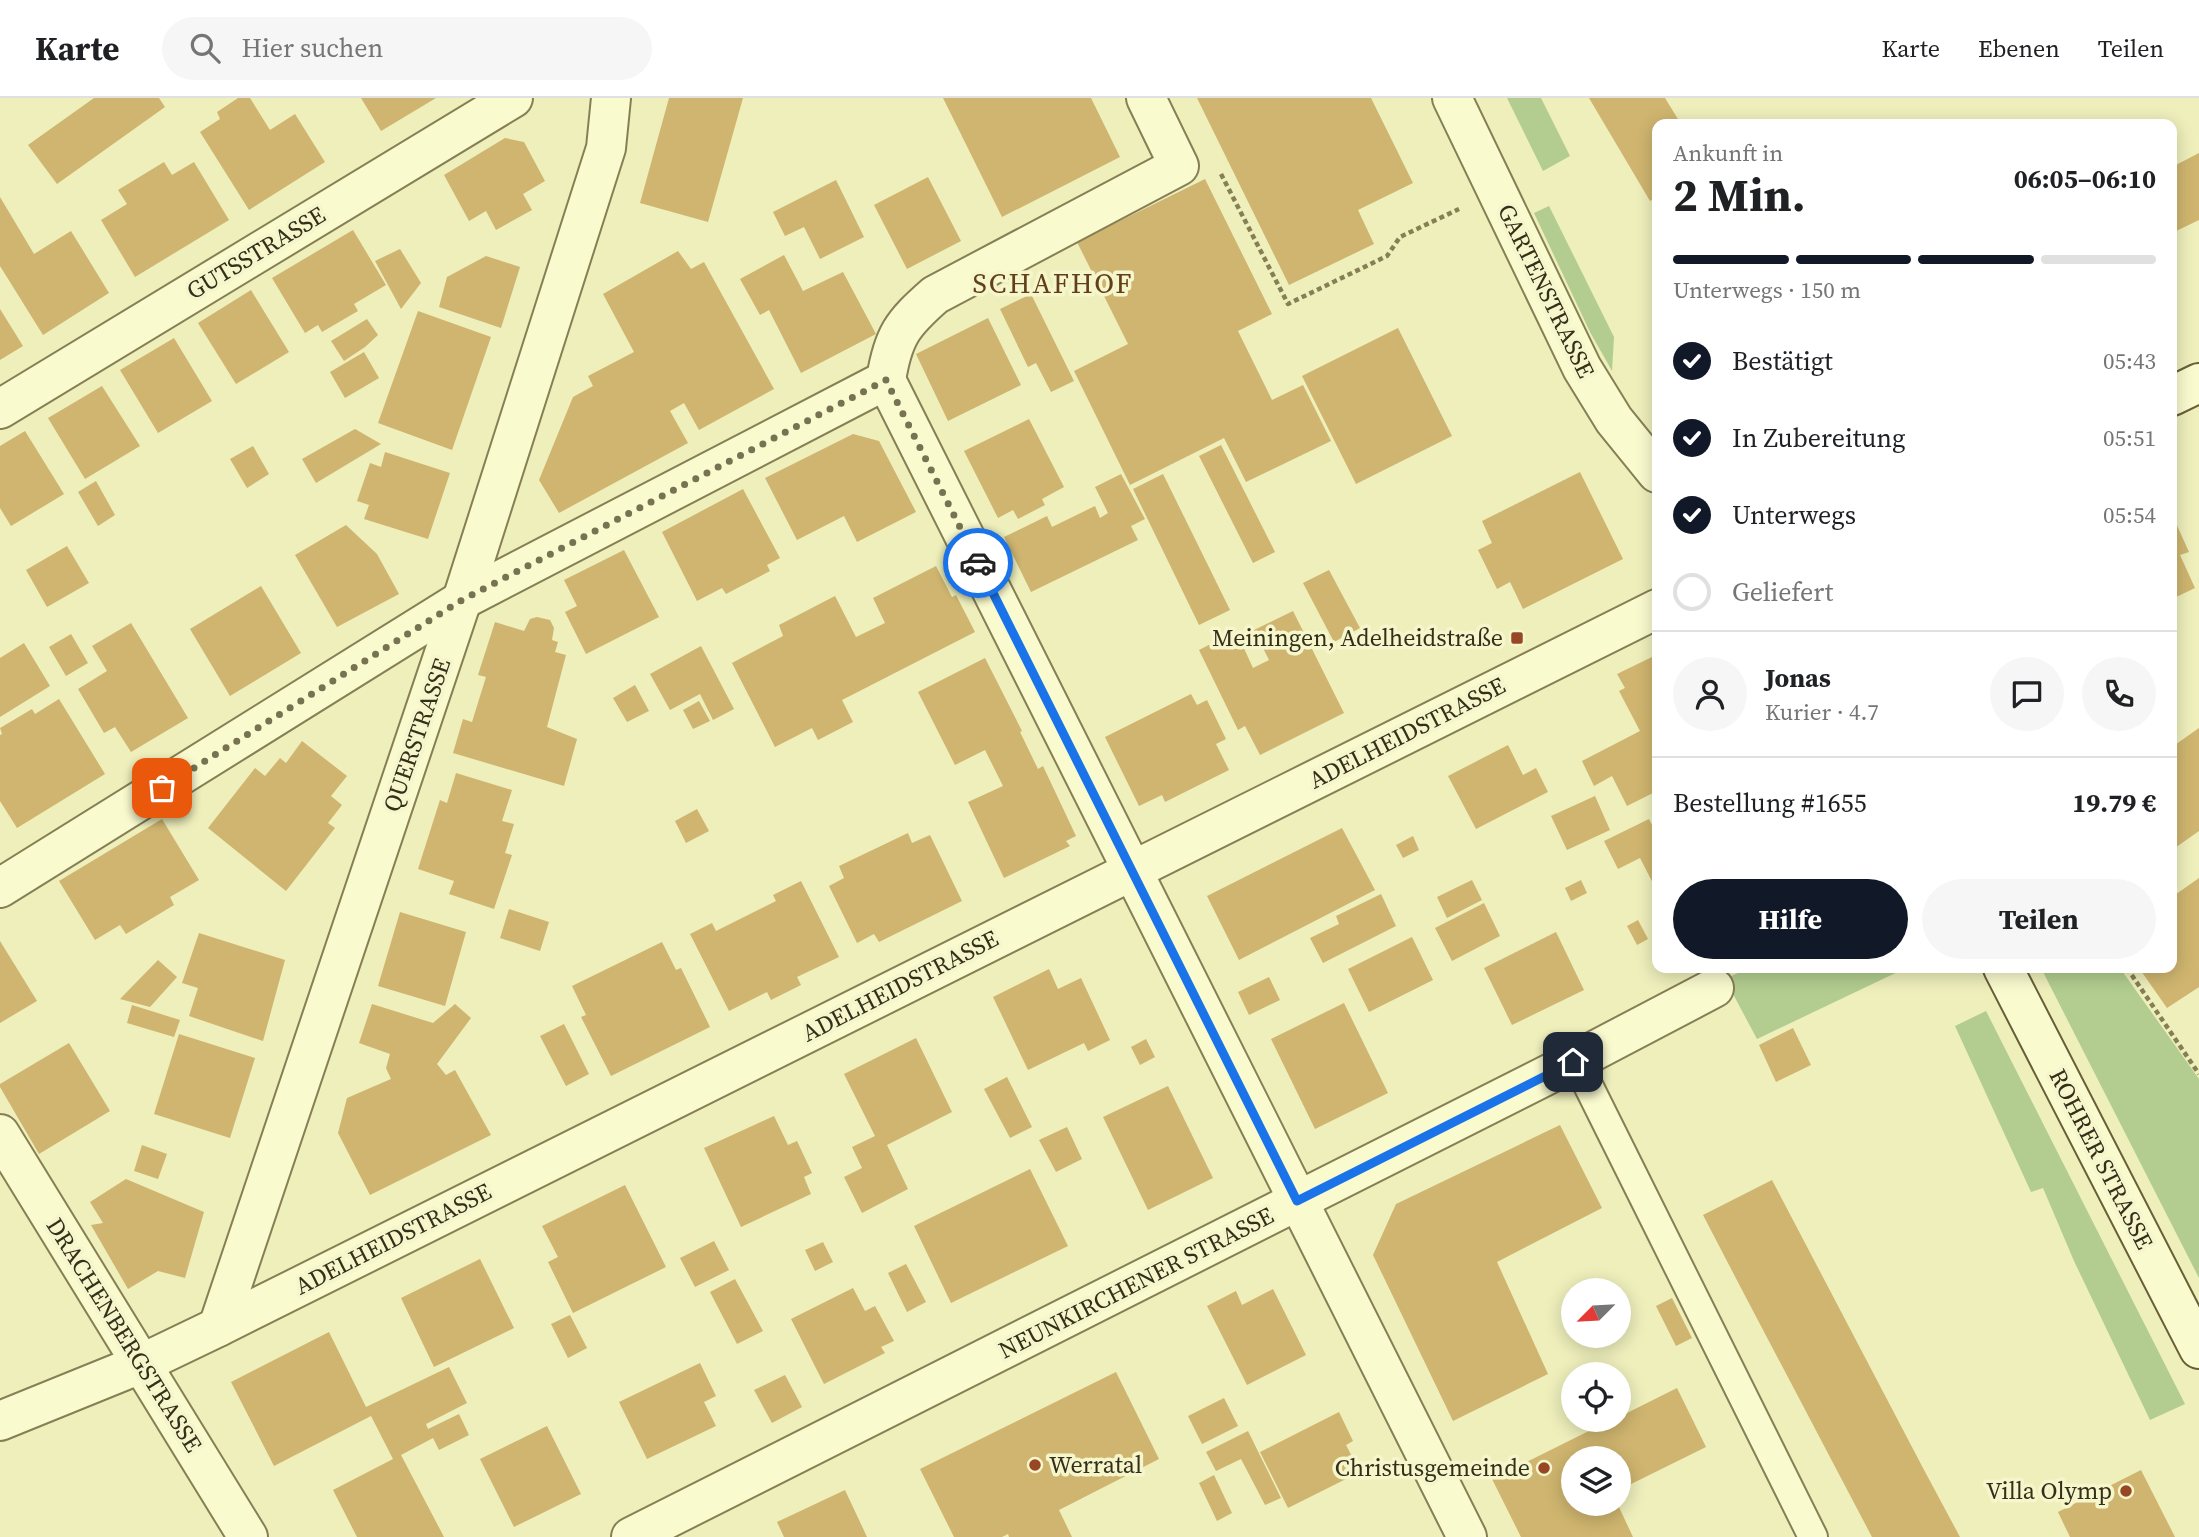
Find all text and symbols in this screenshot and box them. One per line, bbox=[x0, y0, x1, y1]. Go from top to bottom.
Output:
search box bbox=[162, 17, 652, 80]
text: Karte bbox=[35, 26, 120, 71]
icon: search bbox=[186, 29, 224, 67]
text: Hier suchen bbox=[242, 30, 383, 66]
text: Karte bbox=[1881, 32, 1940, 65]
text: Ebenen bbox=[1978, 32, 2060, 65]
text: Teilen bbox=[2098, 32, 2164, 65]
text: Ankunft in bbox=[1673, 137, 1783, 169]
text: 06:05–06:10 bbox=[2014, 161, 2156, 197]
text: 2 Min. bbox=[1673, 163, 1806, 226]
street label: GUTSSTRASSE bbox=[180, 198, 331, 307]
street label: GARTENSTRASSE bbox=[1490, 198, 1603, 383]
district label: SCHAFHOF bbox=[972, 264, 1134, 302]
text: Unterwegs · 150 m bbox=[1673, 274, 1861, 306]
icon: check bbox=[1673, 342, 1711, 380]
text: Bestätigt bbox=[1732, 343, 1833, 379]
text: 05:43 bbox=[2103, 345, 2156, 377]
icon: check bbox=[1673, 419, 1711, 457]
text: In Zubereitung bbox=[1732, 420, 1906, 456]
text: 05:51 bbox=[2103, 422, 2156, 454]
icon: check bbox=[1673, 496, 1711, 534]
text: Unterwegs bbox=[1732, 497, 1856, 533]
text: 05:54 bbox=[2103, 499, 2156, 531]
courier bbox=[943, 528, 1013, 598]
icon: car bbox=[959, 544, 997, 582]
text: Geliefert bbox=[1732, 574, 1833, 610]
place label: Meiningen, Adelheidstraße bbox=[1212, 621, 1503, 654]
marker: Meiningen, Adelheidstraße bbox=[1509, 630, 1525, 646]
street label: QUERSTRASSE bbox=[375, 654, 458, 816]
button: person bbox=[1673, 657, 1747, 731]
button: chat bbox=[1990, 657, 2064, 731]
button: phone bbox=[2082, 657, 2156, 731]
text: Jonas bbox=[1765, 660, 1831, 696]
street label: ADELHEIDSTRASSE bbox=[1303, 669, 1511, 796]
text: Kurier · 4.7 bbox=[1765, 696, 1879, 728]
pin bbox=[132, 758, 192, 818]
icon: bag bbox=[143, 769, 181, 807]
text: Bestellung #1655 bbox=[1673, 785, 1867, 821]
text: 19.79 € bbox=[2072, 785, 2156, 821]
button: Hilfe bbox=[1673, 879, 1908, 959]
button: Teilen bbox=[1922, 879, 2156, 959]
street label: ADELHEIDSTRASSE bbox=[796, 922, 1004, 1049]
pin bbox=[1543, 1032, 1603, 1092]
icon: home bbox=[1554, 1043, 1592, 1081]
street label: ROHRER STRASSE bbox=[2042, 1063, 2161, 1255]
street label: ADELHEIDSTRASSE bbox=[289, 1175, 497, 1302]
street label: NEUNKIRCHENER STRASSE bbox=[993, 1199, 1279, 1366]
street label: DRACHENBERGSTRASSE bbox=[39, 1211, 210, 1458]
north arrow bbox=[1561, 1278, 1631, 1348]
map controls bbox=[1561, 1278, 1631, 1516]
button: locate bbox=[1561, 1362, 1631, 1432]
button: layers bbox=[1561, 1446, 1631, 1516]
place label: Werratal bbox=[1049, 1448, 1142, 1481]
place label: Christusgemeinde bbox=[1335, 1451, 1530, 1484]
marker: Werratal bbox=[1027, 1457, 1043, 1473]
marker: Christusgemeinde bbox=[1536, 1460, 1552, 1476]
place label: Villa Olymp bbox=[1986, 1474, 2112, 1507]
marker: Villa Olymp bbox=[2118, 1483, 2134, 1499]

